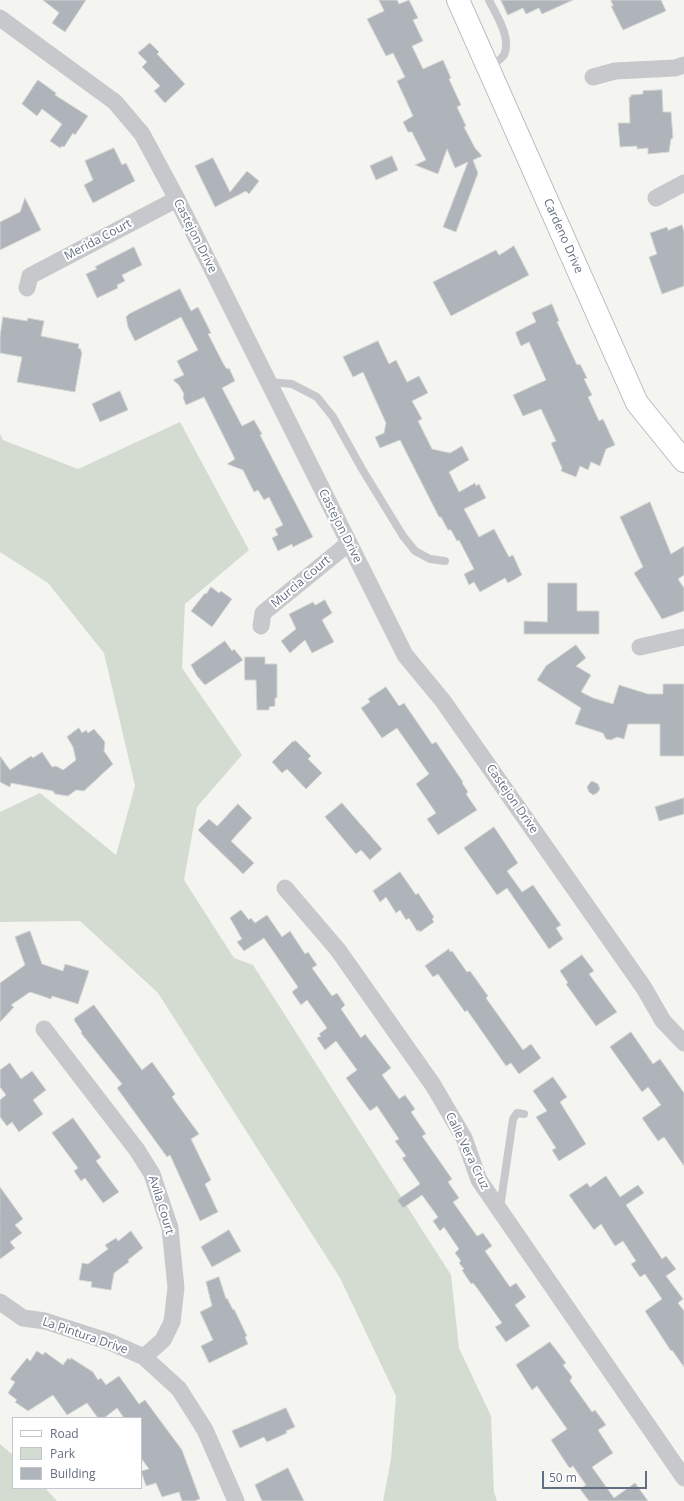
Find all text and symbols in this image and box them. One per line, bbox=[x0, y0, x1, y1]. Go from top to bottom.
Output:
street label: Cardeno Drive bbox=[540, 196, 586, 276]
street label: Castejon Drive bbox=[170, 197, 220, 275]
street label: Merida Court bbox=[62, 216, 134, 264]
street label: Castejon Drive bbox=[315, 487, 365, 565]
street label: Murcia Court bbox=[268, 553, 334, 611]
street label: Castejon Drive bbox=[483, 762, 541, 836]
street label: Calle Vera Cruz bbox=[442, 1110, 492, 1192]
street label: Avila Court bbox=[145, 1174, 177, 1236]
street label: La Pintura Drive bbox=[40, 1315, 130, 1357]
legend bbox=[12, 1417, 142, 1489]
text: Road bbox=[50, 1425, 79, 1442]
text: Park bbox=[50, 1445, 75, 1462]
scale bar bbox=[544, 1463, 649, 1489]
text: Building bbox=[50, 1465, 95, 1482]
text: 50 m bbox=[549, 1469, 577, 1486]

